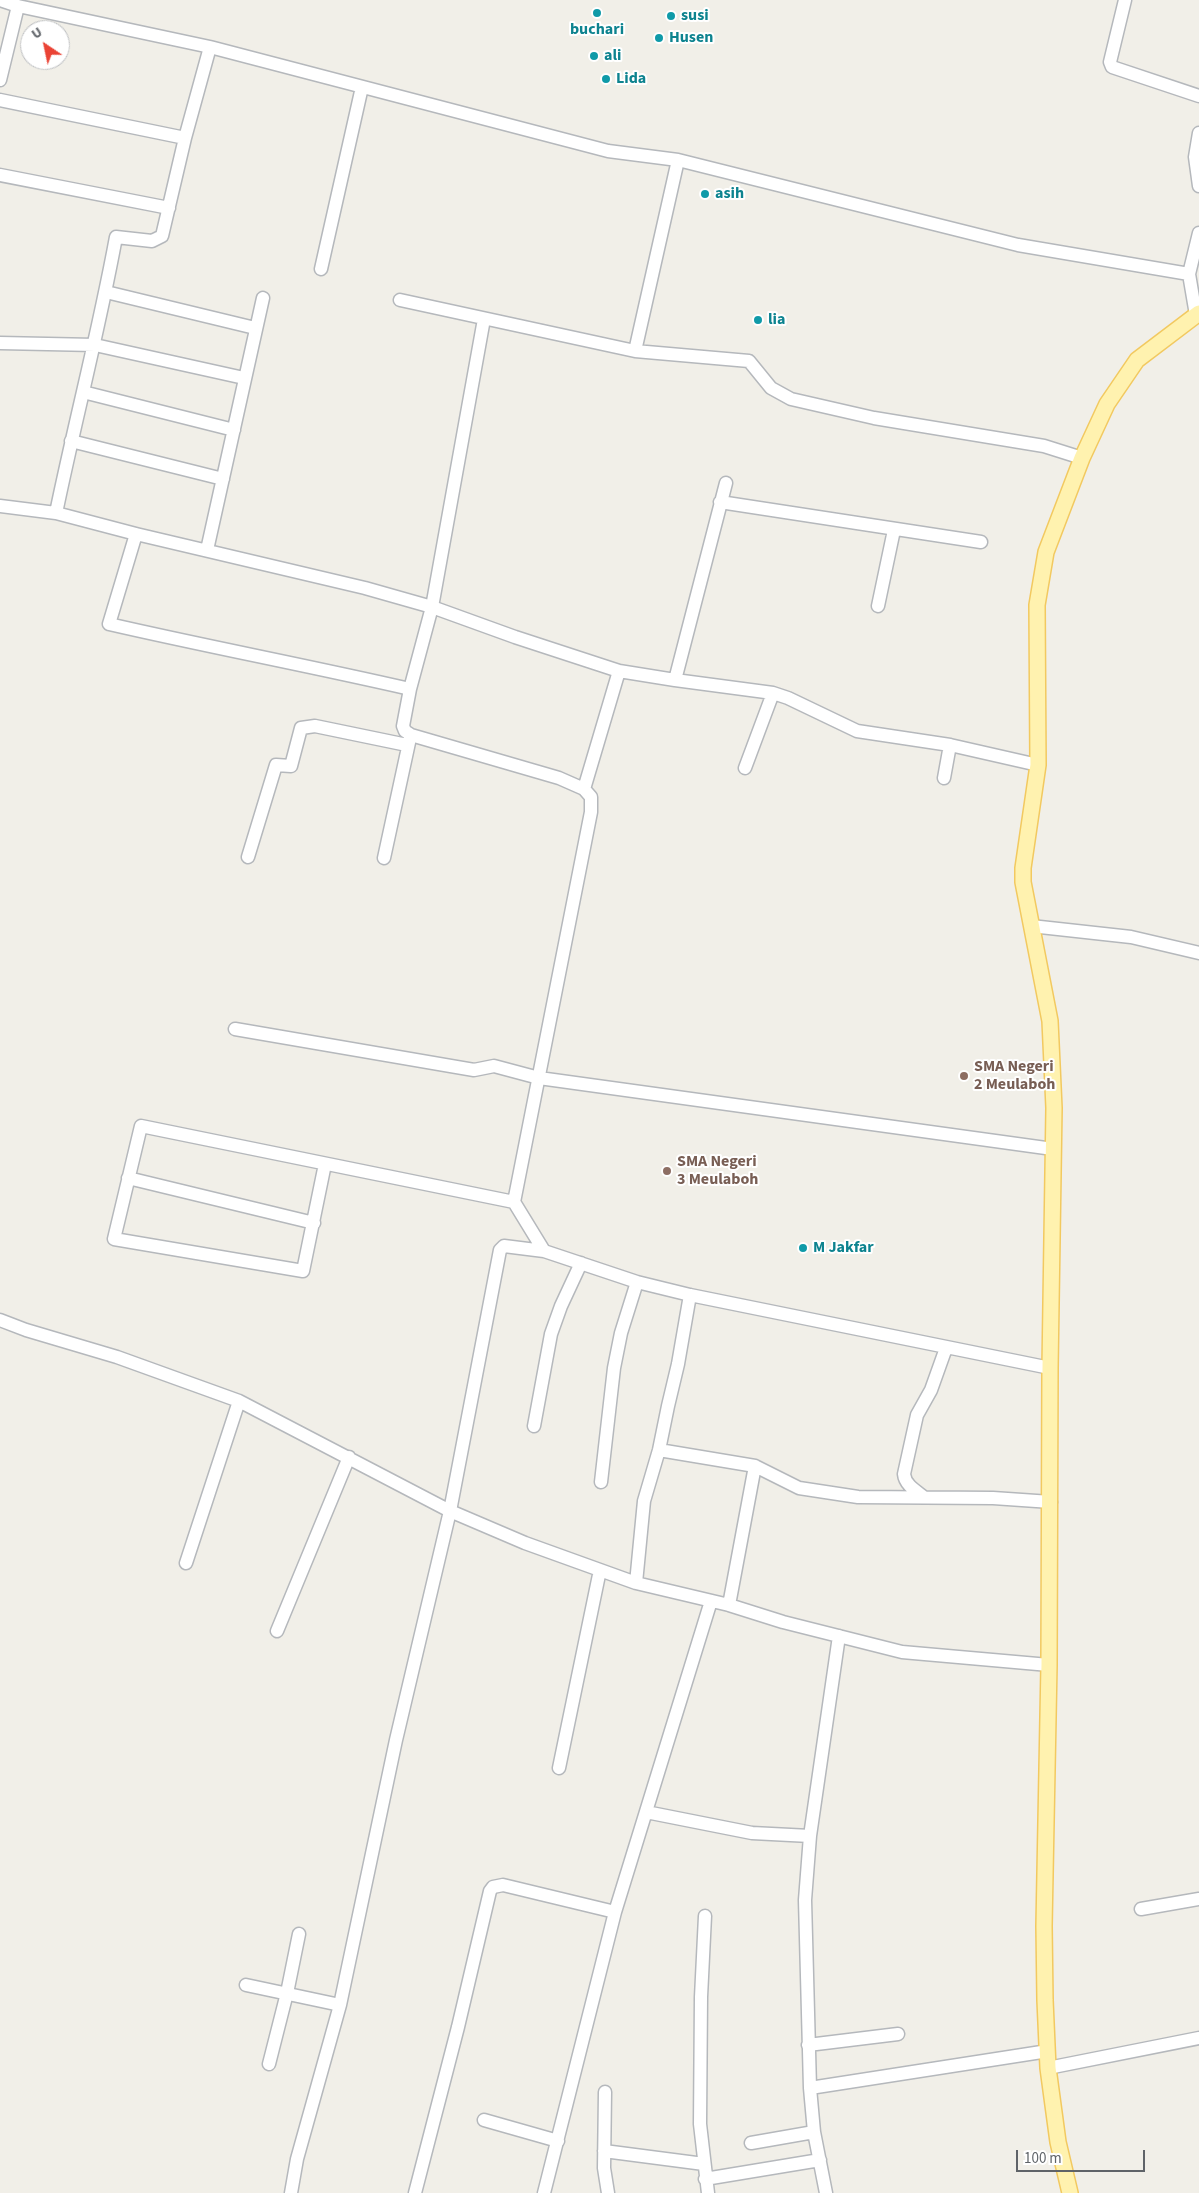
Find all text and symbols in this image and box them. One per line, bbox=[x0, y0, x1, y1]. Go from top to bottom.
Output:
place label: susi bbox=[681, 6, 709, 26]
marker: buchari bbox=[591, 7, 603, 19]
marker: susi bbox=[665, 10, 677, 22]
north arrow bbox=[20, 20, 70, 70]
place label: buchari bbox=[570, 20, 624, 40]
text: U bbox=[28, 22, 47, 44]
place label: Husen bbox=[669, 28, 713, 48]
marker: Husen bbox=[653, 32, 665, 44]
place label: ali bbox=[604, 46, 621, 66]
marker: ali bbox=[588, 50, 600, 62]
place label: Lida bbox=[616, 69, 646, 89]
marker: Lida bbox=[600, 73, 612, 85]
place label: asih bbox=[715, 184, 744, 204]
marker: asih bbox=[699, 188, 711, 200]
place label: lia bbox=[768, 310, 785, 330]
marker: lia bbox=[752, 314, 764, 326]
place label: SMA Negeri 2 Meulaboh bbox=[974, 1057, 1055, 1095]
marker: SMA Negeri 2 Meulaboh bbox=[958, 1070, 970, 1082]
place label: SMA Negeri 3 Meulaboh bbox=[677, 1152, 758, 1190]
marker: SMA Negeri 3 Meulaboh bbox=[661, 1165, 673, 1177]
place label: M Jakfar bbox=[813, 1238, 874, 1258]
marker: M Jakfar bbox=[797, 1242, 809, 1254]
scale bar bbox=[1019, 2140, 1148, 2172]
text: 100 m bbox=[1024, 2148, 1062, 2169]

